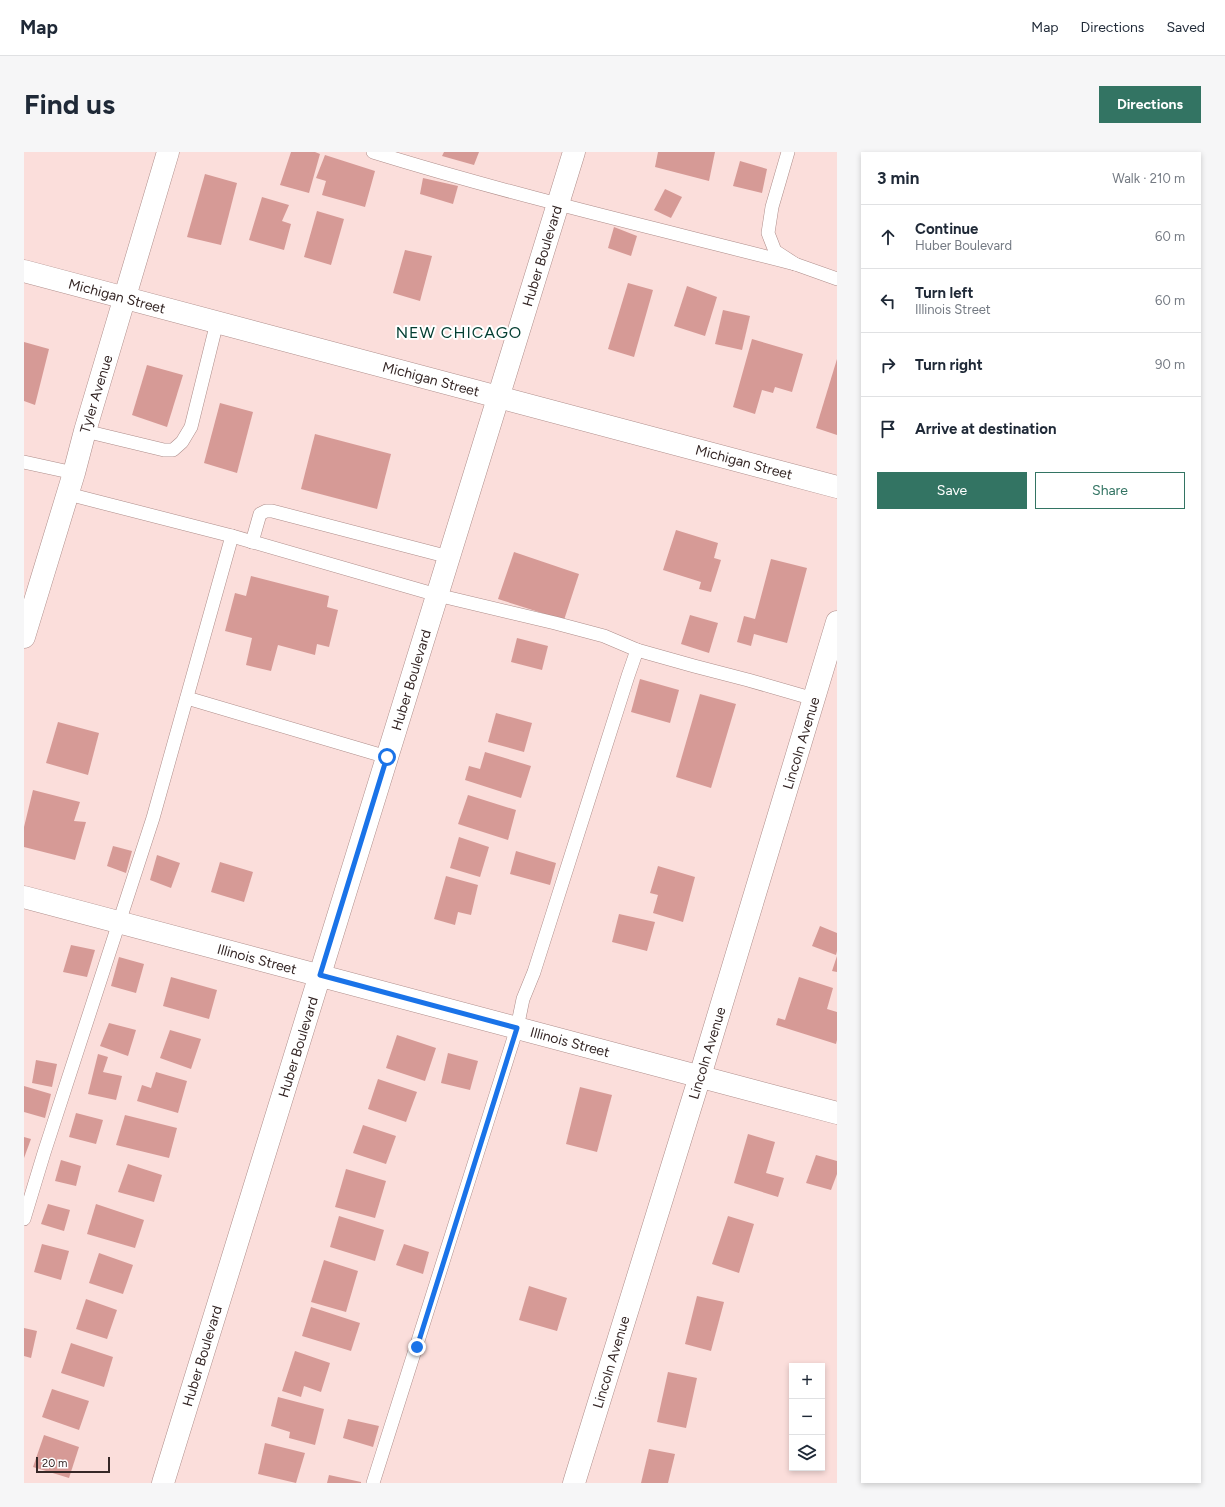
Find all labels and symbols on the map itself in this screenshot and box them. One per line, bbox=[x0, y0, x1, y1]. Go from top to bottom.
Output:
street label: Huber Boulevard bbox=[519, 204, 566, 309]
street label: Michigan Street bbox=[67, 275, 167, 318]
district label: NEW CHICAGO bbox=[396, 323, 522, 342]
street label: Tyler Avenue bbox=[76, 353, 117, 435]
street label: Michigan Street bbox=[381, 358, 481, 401]
street label: Michigan Street bbox=[694, 441, 794, 484]
street label: Huber Boulevard bbox=[388, 628, 435, 733]
street label: Lincoln Avenue bbox=[779, 695, 824, 791]
route start bbox=[378, 748, 396, 766]
street label: Illinois Street bbox=[215, 941, 298, 978]
street label: Huber Boulevard bbox=[275, 995, 322, 1100]
street label: Lincoln Avenue bbox=[685, 1005, 730, 1101]
street label: Illinois Street bbox=[528, 1024, 611, 1061]
street label: Huber Boulevard bbox=[179, 1304, 226, 1409]
street label: Lincoln Avenue bbox=[589, 1314, 634, 1410]
route end bbox=[408, 1338, 426, 1356]
scale bar bbox=[36, 1455, 110, 1474]

